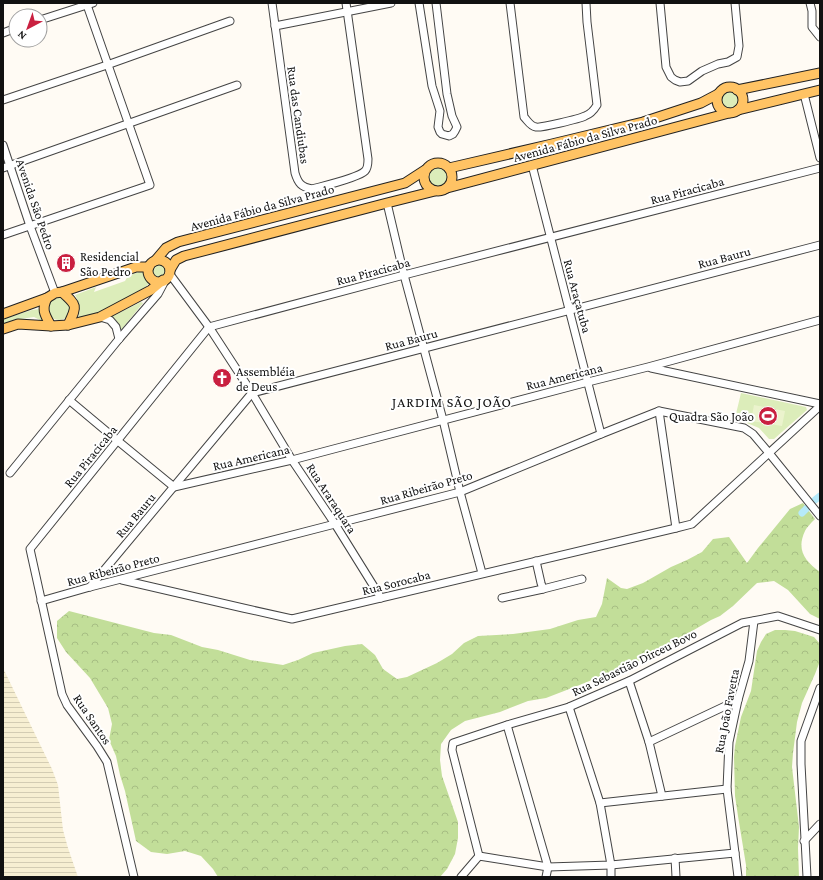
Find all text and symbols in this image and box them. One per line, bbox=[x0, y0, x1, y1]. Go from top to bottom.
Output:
north arrow bbox=[8, 8, 48, 48]
text: N bbox=[14, 28, 28, 43]
street label: Rua das Candiubas bbox=[284, 65, 313, 165]
street label: Avenida Fábio da Silva Prado bbox=[512, 112, 659, 165]
street label: Avenida São Pedro bbox=[13, 157, 58, 252]
street label: Rua Piracicaba bbox=[649, 173, 726, 208]
street label: Avenida Fábio da Silva Prado bbox=[189, 181, 336, 234]
street label: Rua Bauru bbox=[696, 243, 752, 272]
place label: Residencial São Pedro bbox=[80, 249, 140, 279]
building icon: Residencial São Pedro bbox=[55, 252, 77, 274]
street label: Rua Piracicaba bbox=[335, 254, 412, 289]
street label: Rua Araçatuba bbox=[561, 258, 595, 335]
street label: Rua Bauru bbox=[383, 325, 439, 354]
street label: Rua Americana bbox=[524, 360, 604, 393]
place label: Assembléia de Deus bbox=[236, 364, 295, 394]
church icon: Assembléia de Deus bbox=[211, 367, 233, 389]
district label: JARDIM SÃO JOÃO bbox=[390, 394, 512, 410]
sports icon: Quadra São João bbox=[757, 405, 779, 427]
place label: Quadra São João bbox=[669, 409, 754, 424]
street label: Rua Piracicaba bbox=[61, 422, 120, 490]
street label: Rua Americana bbox=[211, 441, 291, 474]
street label: Rua Araraquara bbox=[303, 460, 360, 536]
street label: Rua Ribeirão Preto bbox=[378, 467, 474, 508]
street label: Rua Bauru bbox=[112, 490, 159, 541]
street label: Rua Ribeirão Preto bbox=[65, 550, 161, 589]
street label: Rua Sorocaba bbox=[360, 567, 432, 598]
street label: Rua Sebastião Dirceu Bovo bbox=[569, 626, 699, 699]
street label: Rua João Favetta bbox=[711, 668, 742, 755]
street label: Rua Santos bbox=[70, 691, 115, 747]

